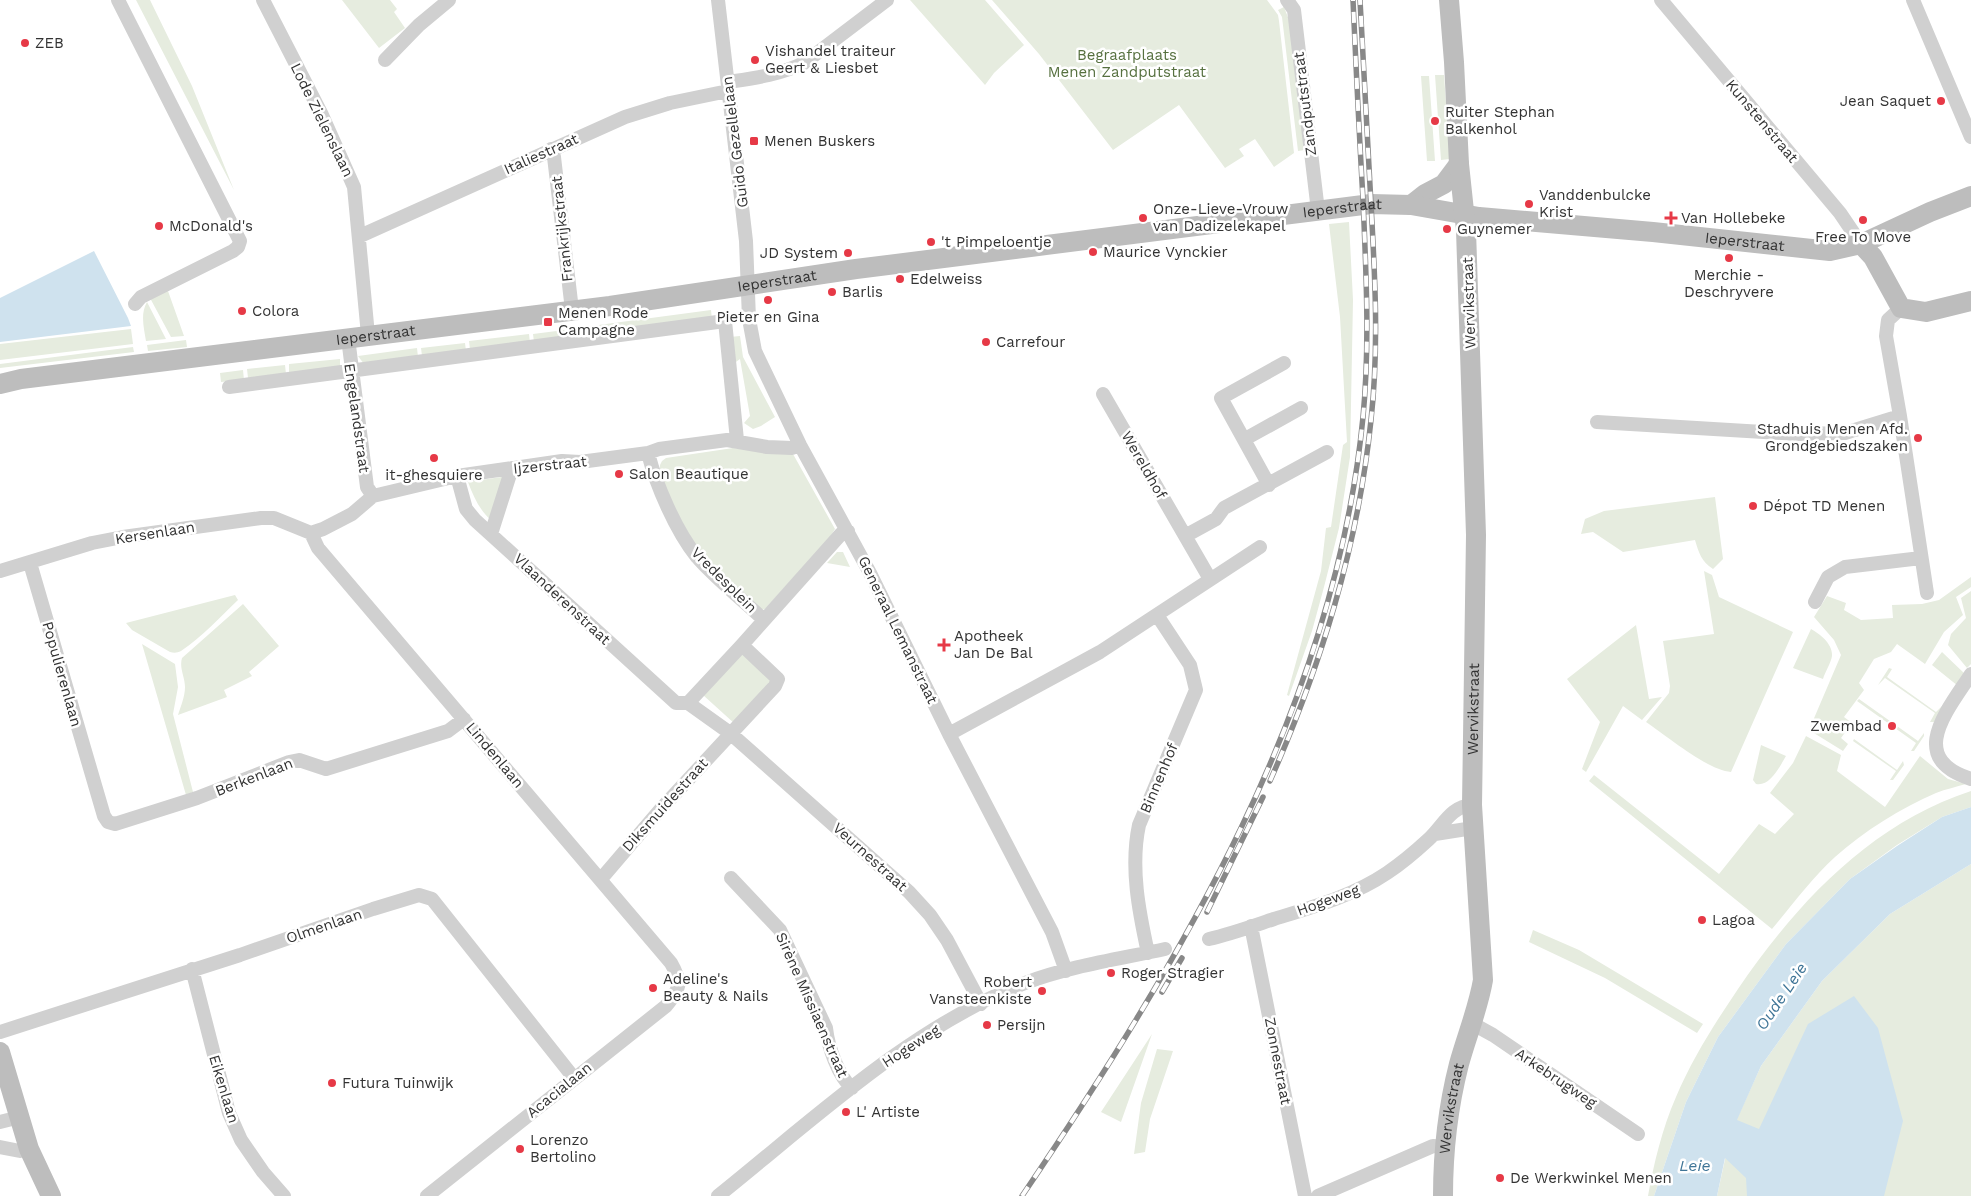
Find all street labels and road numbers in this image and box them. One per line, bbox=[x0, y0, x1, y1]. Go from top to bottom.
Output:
street label: Zandputstraat bbox=[1290, 50, 1320, 157]
street label: Lode Zielenslaan bbox=[287, 60, 357, 180]
street label: Guido Gezellelaan bbox=[718, 75, 752, 209]
street label: Kunstenstraat bbox=[1722, 76, 1803, 167]
street label: Italiestraat bbox=[501, 129, 582, 178]
street label: Frankrijkstraat bbox=[547, 175, 577, 283]
street label: Ieperstraat bbox=[1301, 195, 1383, 222]
street label: Ieperstraat bbox=[1704, 229, 1786, 255]
street label: Wervikstraat bbox=[1458, 256, 1480, 349]
street label: Ieperstraat bbox=[736, 266, 819, 296]
street label: Ieperstraat bbox=[335, 321, 417, 349]
street label: Engelandstraat bbox=[340, 362, 374, 475]
street label: Wereldhof bbox=[1117, 428, 1171, 502]
street label: Ijzerstraat bbox=[512, 452, 588, 478]
street label: Kersenlaan bbox=[114, 518, 196, 548]
street label: Vredesplein bbox=[687, 543, 761, 617]
street label: Vlaanderenstraat bbox=[510, 550, 615, 649]
street label: Generaal Lemanstraat bbox=[854, 553, 942, 707]
street label: Populierenlaan bbox=[38, 619, 86, 729]
street label: Wervikstraat bbox=[1464, 662, 1483, 755]
street label: Lindenlaan bbox=[462, 718, 528, 792]
street label: Binnenhof bbox=[1136, 740, 1182, 816]
street label: Berkenlaan bbox=[213, 754, 295, 800]
street label: Diksmuidestraat bbox=[618, 754, 712, 855]
street label: Veurnestraat bbox=[829, 819, 912, 896]
street label: Hogeweg bbox=[1294, 880, 1362, 920]
street label: Olmenlaan bbox=[284, 905, 364, 947]
street label: Sirène Missiaenstraat bbox=[772, 930, 852, 1081]
street label: Zonnestraat bbox=[1261, 1016, 1295, 1107]
street label: Hogeweg bbox=[879, 1021, 943, 1071]
street label: Arkebrugweg bbox=[1512, 1044, 1600, 1112]
street label: Eikenlaan bbox=[205, 1053, 243, 1125]
street label: Acacialaan bbox=[523, 1058, 595, 1122]
street label: Wervikstraat bbox=[1435, 1060, 1468, 1155]

